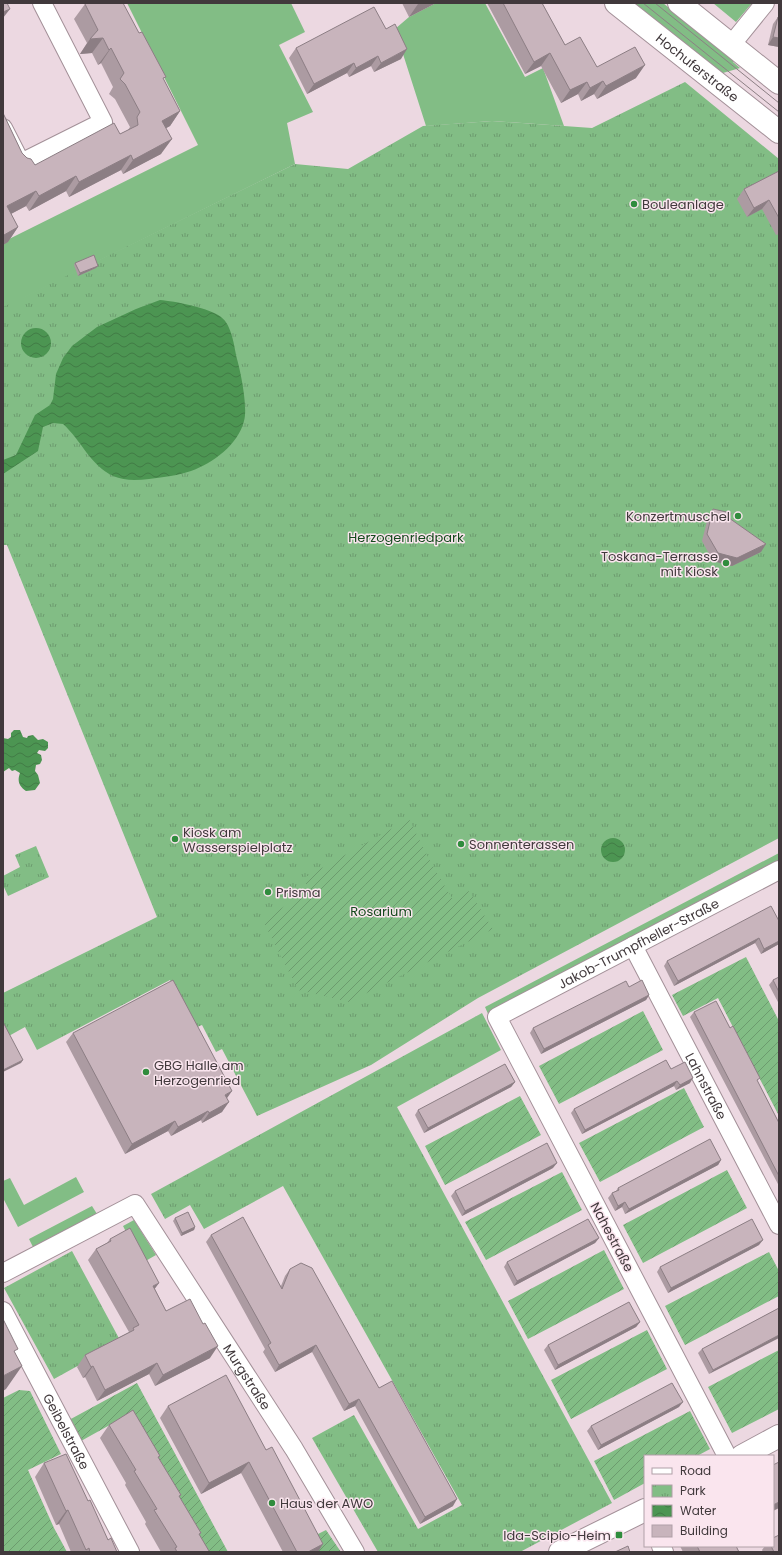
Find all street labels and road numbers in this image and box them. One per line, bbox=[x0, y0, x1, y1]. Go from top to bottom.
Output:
street label: Hochuferstraße bbox=[652, 29, 743, 106]
street label: Jakob-Trumpfheller-Straße bbox=[554, 893, 722, 993]
street label: Lahnstraße bbox=[681, 1049, 732, 1123]
street label: Nahestraße bbox=[586, 1199, 638, 1275]
street label: Murgstraße bbox=[219, 1340, 276, 1414]
street label: Geibelstraße bbox=[39, 1390, 94, 1473]

